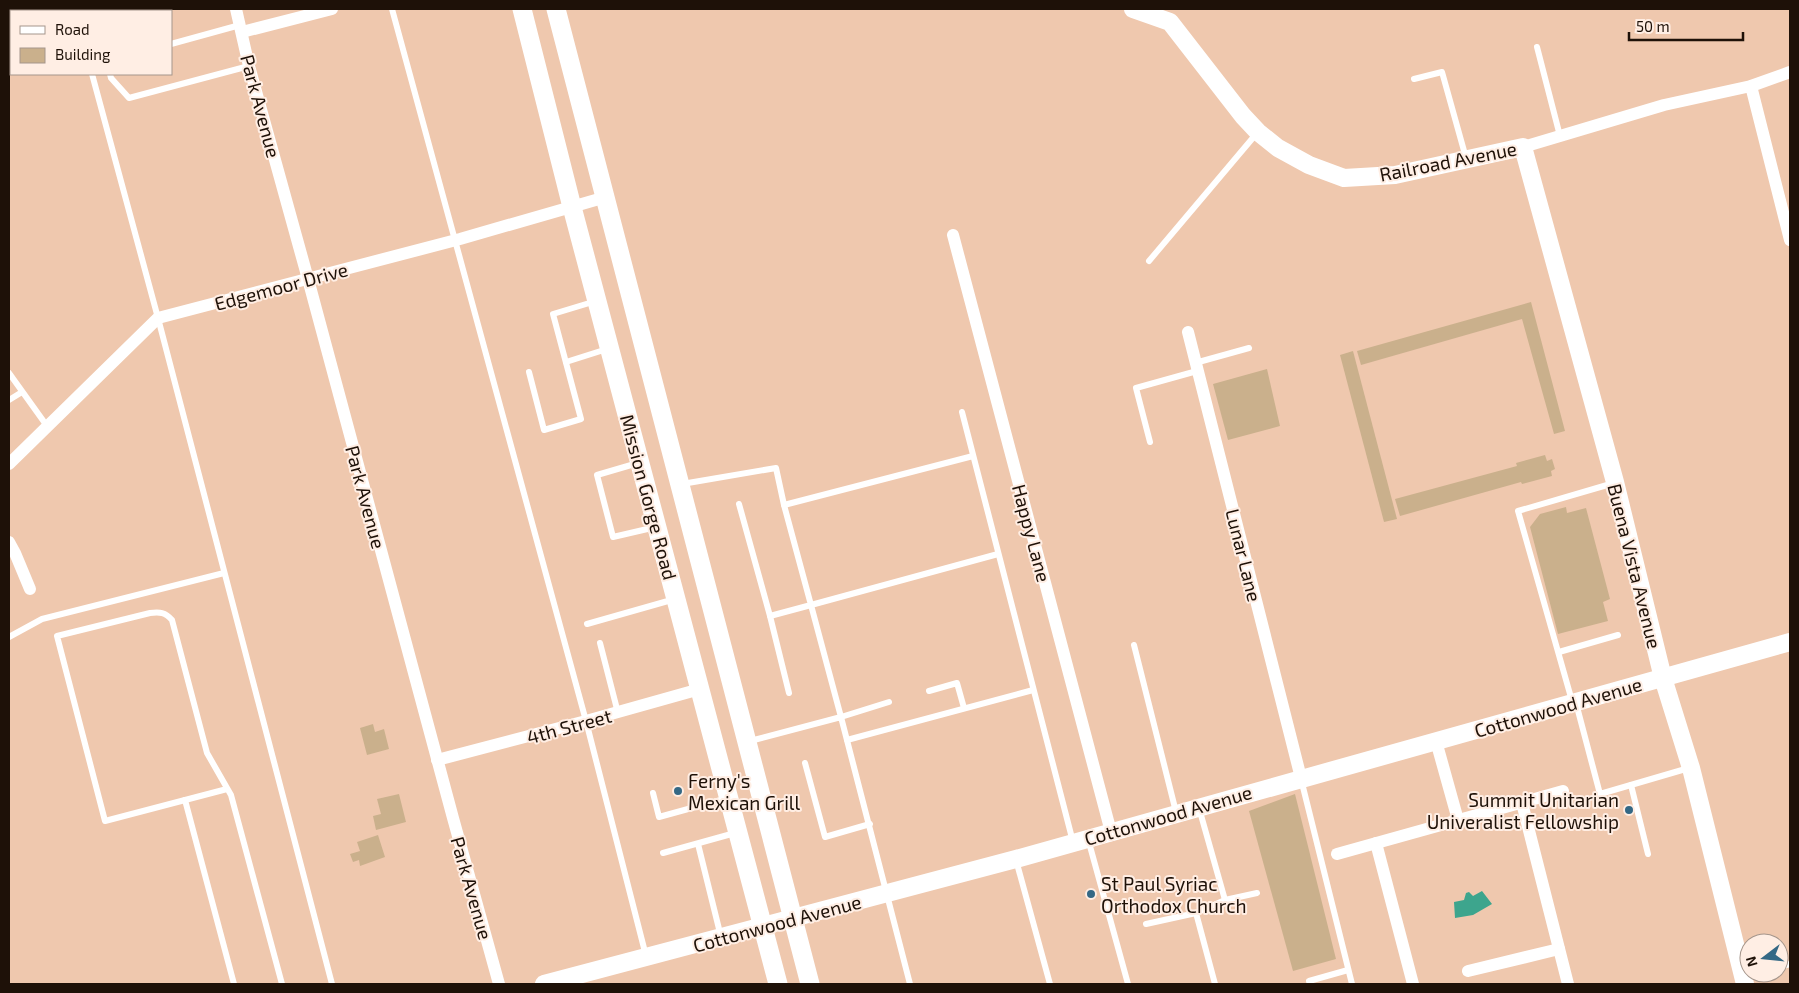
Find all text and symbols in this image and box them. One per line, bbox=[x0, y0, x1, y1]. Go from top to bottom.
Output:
legend bbox=[10, 10, 172, 75]
scale bar bbox=[1629, 10, 1743, 42]
text: 50 m bbox=[1636, 17, 1670, 35]
text: Road bbox=[55, 20, 90, 38]
text: Building bbox=[55, 45, 111, 63]
street label: Park Avenue bbox=[236, 52, 286, 160]
street label: Railroad Avenue bbox=[1377, 136, 1519, 186]
street label: Edgemoor Drive bbox=[212, 257, 350, 315]
street label: Mission Gorge Road bbox=[616, 412, 682, 582]
street label: Park Avenue bbox=[341, 443, 391, 551]
street label: Buena Vista Avenue bbox=[1603, 481, 1667, 651]
street label: Happy Lane bbox=[1008, 482, 1056, 584]
street label: Lunar Lane bbox=[1221, 506, 1267, 604]
street label: Cottonwood Avenue bbox=[1471, 672, 1645, 742]
street label: 4th Street bbox=[524, 704, 614, 748]
place label: Ferny's Mexican Grill bbox=[688, 769, 801, 814]
street label: Cottonwood Avenue bbox=[1081, 780, 1255, 850]
marker: Ferny's Mexican Grill bbox=[672, 785, 684, 797]
place label: Summit Unitarian Univeralist Fellowship bbox=[1427, 788, 1619, 833]
marker: Summit Unitarian Univeralist Fellowship bbox=[1623, 804, 1635, 816]
street label: Park Avenue bbox=[446, 834, 498, 942]
place label: St Paul Syriac Orthodox Church bbox=[1101, 872, 1247, 917]
marker: St Paul Syriac Orthodox Church bbox=[1085, 888, 1097, 900]
street label: Cottonwood Avenue bbox=[690, 889, 864, 957]
north arrow bbox=[1739, 933, 1789, 983]
text: N bbox=[1741, 955, 1761, 969]

